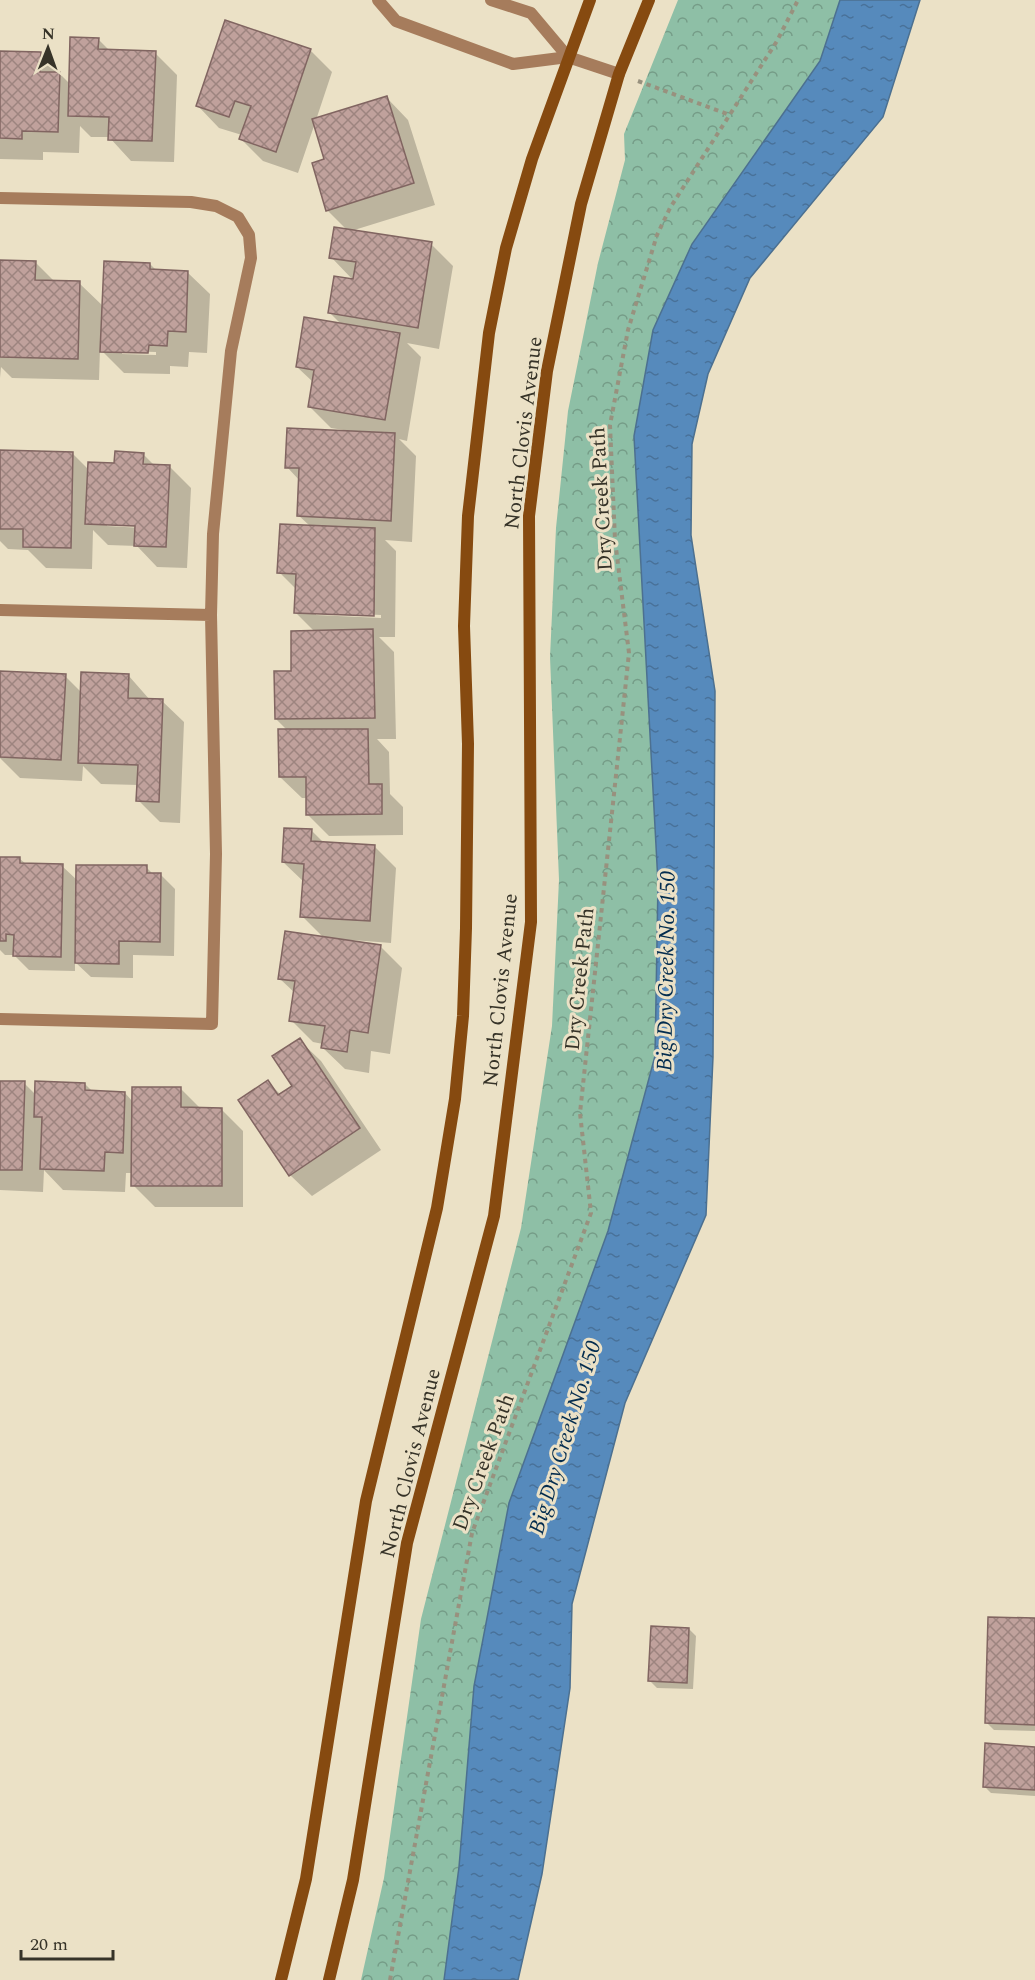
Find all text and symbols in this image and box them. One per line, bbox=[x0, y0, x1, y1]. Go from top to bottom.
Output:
north arrow bbox=[18, 18, 78, 78]
text: N bbox=[42, 22, 55, 46]
street label: North Clovis Avenue bbox=[496, 335, 552, 532]
street label: Dry Creek Path bbox=[582, 426, 622, 572]
water label: Big Dry Creek No. 150 bbox=[648, 870, 685, 1072]
street label: North Clovis Avenue bbox=[475, 892, 527, 1088]
street label: Dry Creek Path bbox=[557, 906, 603, 1052]
water label: Big Dry Creek No. 150 bbox=[520, 1337, 611, 1538]
street label: North Clovis Avenue bbox=[372, 1365, 450, 1561]
street label: Dry Creek Path bbox=[444, 1389, 524, 1535]
scale bar bbox=[21, 1923, 112, 1961]
text: 20 m bbox=[30, 1931, 68, 1958]

